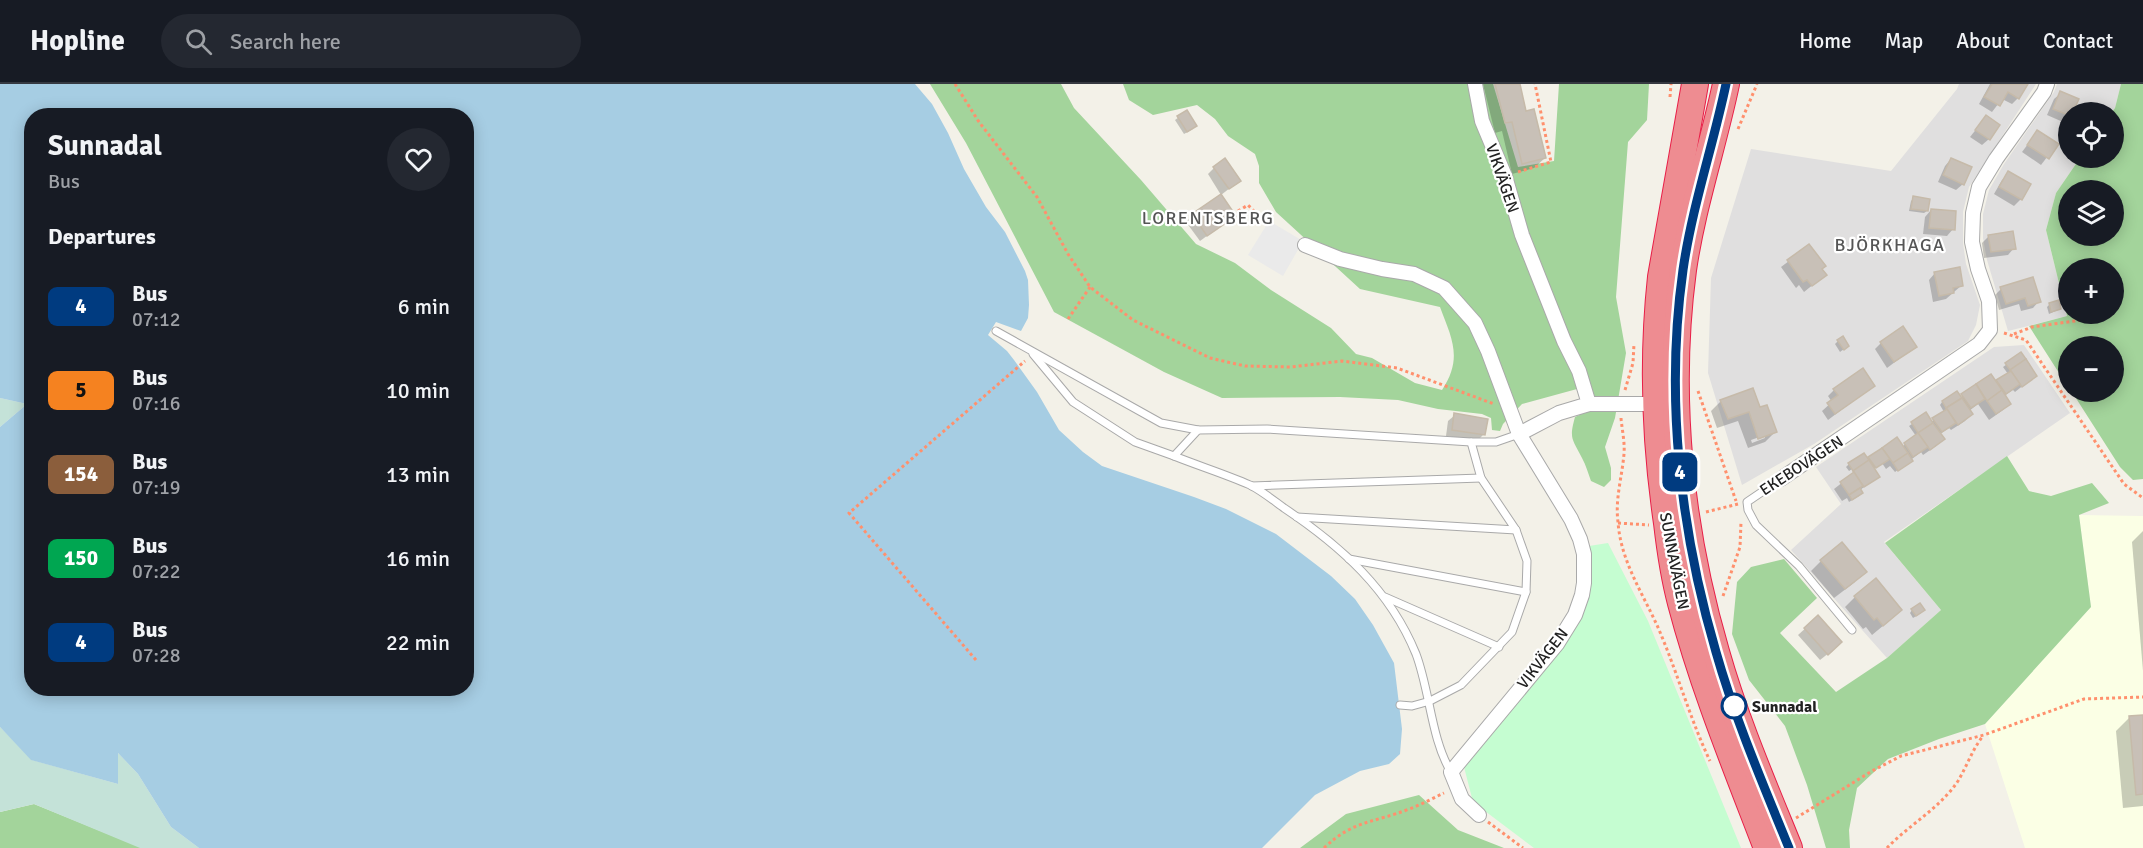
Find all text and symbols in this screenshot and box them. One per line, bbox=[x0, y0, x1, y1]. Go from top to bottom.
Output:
search box bbox=[161, 14, 581, 68]
text: Hopline bbox=[30, 24, 125, 58]
icon: search bbox=[182, 25, 215, 58]
text: Search here bbox=[230, 28, 341, 55]
text: Home bbox=[1799, 28, 1852, 54]
text: Map bbox=[1885, 28, 1923, 54]
text: About bbox=[1956, 28, 2010, 54]
text: Contact bbox=[2043, 28, 2113, 54]
map controls bbox=[2058, 102, 2124, 402]
button: locate bbox=[2058, 102, 2124, 168]
button: heart bbox=[387, 128, 450, 191]
text: Sunnadal bbox=[48, 129, 162, 163]
street label: VIKVÄGEN bbox=[1481, 141, 1523, 215]
text: Bus bbox=[48, 169, 80, 194]
button: layers bbox=[2058, 180, 2124, 246]
district label: LORENTSBERG bbox=[1142, 207, 1274, 229]
text: Departures bbox=[48, 223, 156, 250]
district label: BJÖRKHAGA bbox=[1834, 234, 1946, 256]
button: + bbox=[2058, 258, 2124, 324]
text: Bus bbox=[132, 280, 167, 307]
text: 4 bbox=[75, 293, 87, 319]
text: 6 min bbox=[398, 293, 450, 320]
text: 07:12 bbox=[132, 307, 181, 332]
button: − bbox=[2058, 336, 2124, 402]
text: Bus bbox=[132, 364, 167, 391]
text: 5 bbox=[75, 377, 87, 403]
text: 10 min bbox=[386, 377, 450, 404]
text: 07:16 bbox=[132, 391, 181, 416]
street label: EKEBOVÄGEN bbox=[1756, 431, 1847, 500]
text: Bus bbox=[132, 448, 167, 475]
line badge: 4 bbox=[1660, 452, 1700, 492]
text: 4 bbox=[1674, 459, 1686, 485]
text: 154 bbox=[64, 461, 98, 487]
text: 13 min bbox=[386, 461, 450, 488]
text: 07:19 bbox=[132, 475, 181, 500]
street label: SUNNAVÄGEN bbox=[1655, 511, 1693, 611]
text: Bus bbox=[132, 532, 167, 559]
text: 150 bbox=[64, 545, 98, 571]
text: 16 min bbox=[386, 545, 450, 572]
text: 07:22 bbox=[132, 559, 181, 584]
text: Bus bbox=[132, 616, 167, 643]
street label: VIKVÄGEN bbox=[1513, 624, 1573, 693]
text: 4 bbox=[75, 629, 87, 655]
text: 22 min bbox=[386, 629, 450, 656]
text: 07:28 bbox=[132, 643, 181, 668]
marker: Sunnadal bbox=[1721, 693, 1747, 719]
place label: Sunnadal bbox=[1752, 697, 1817, 717]

